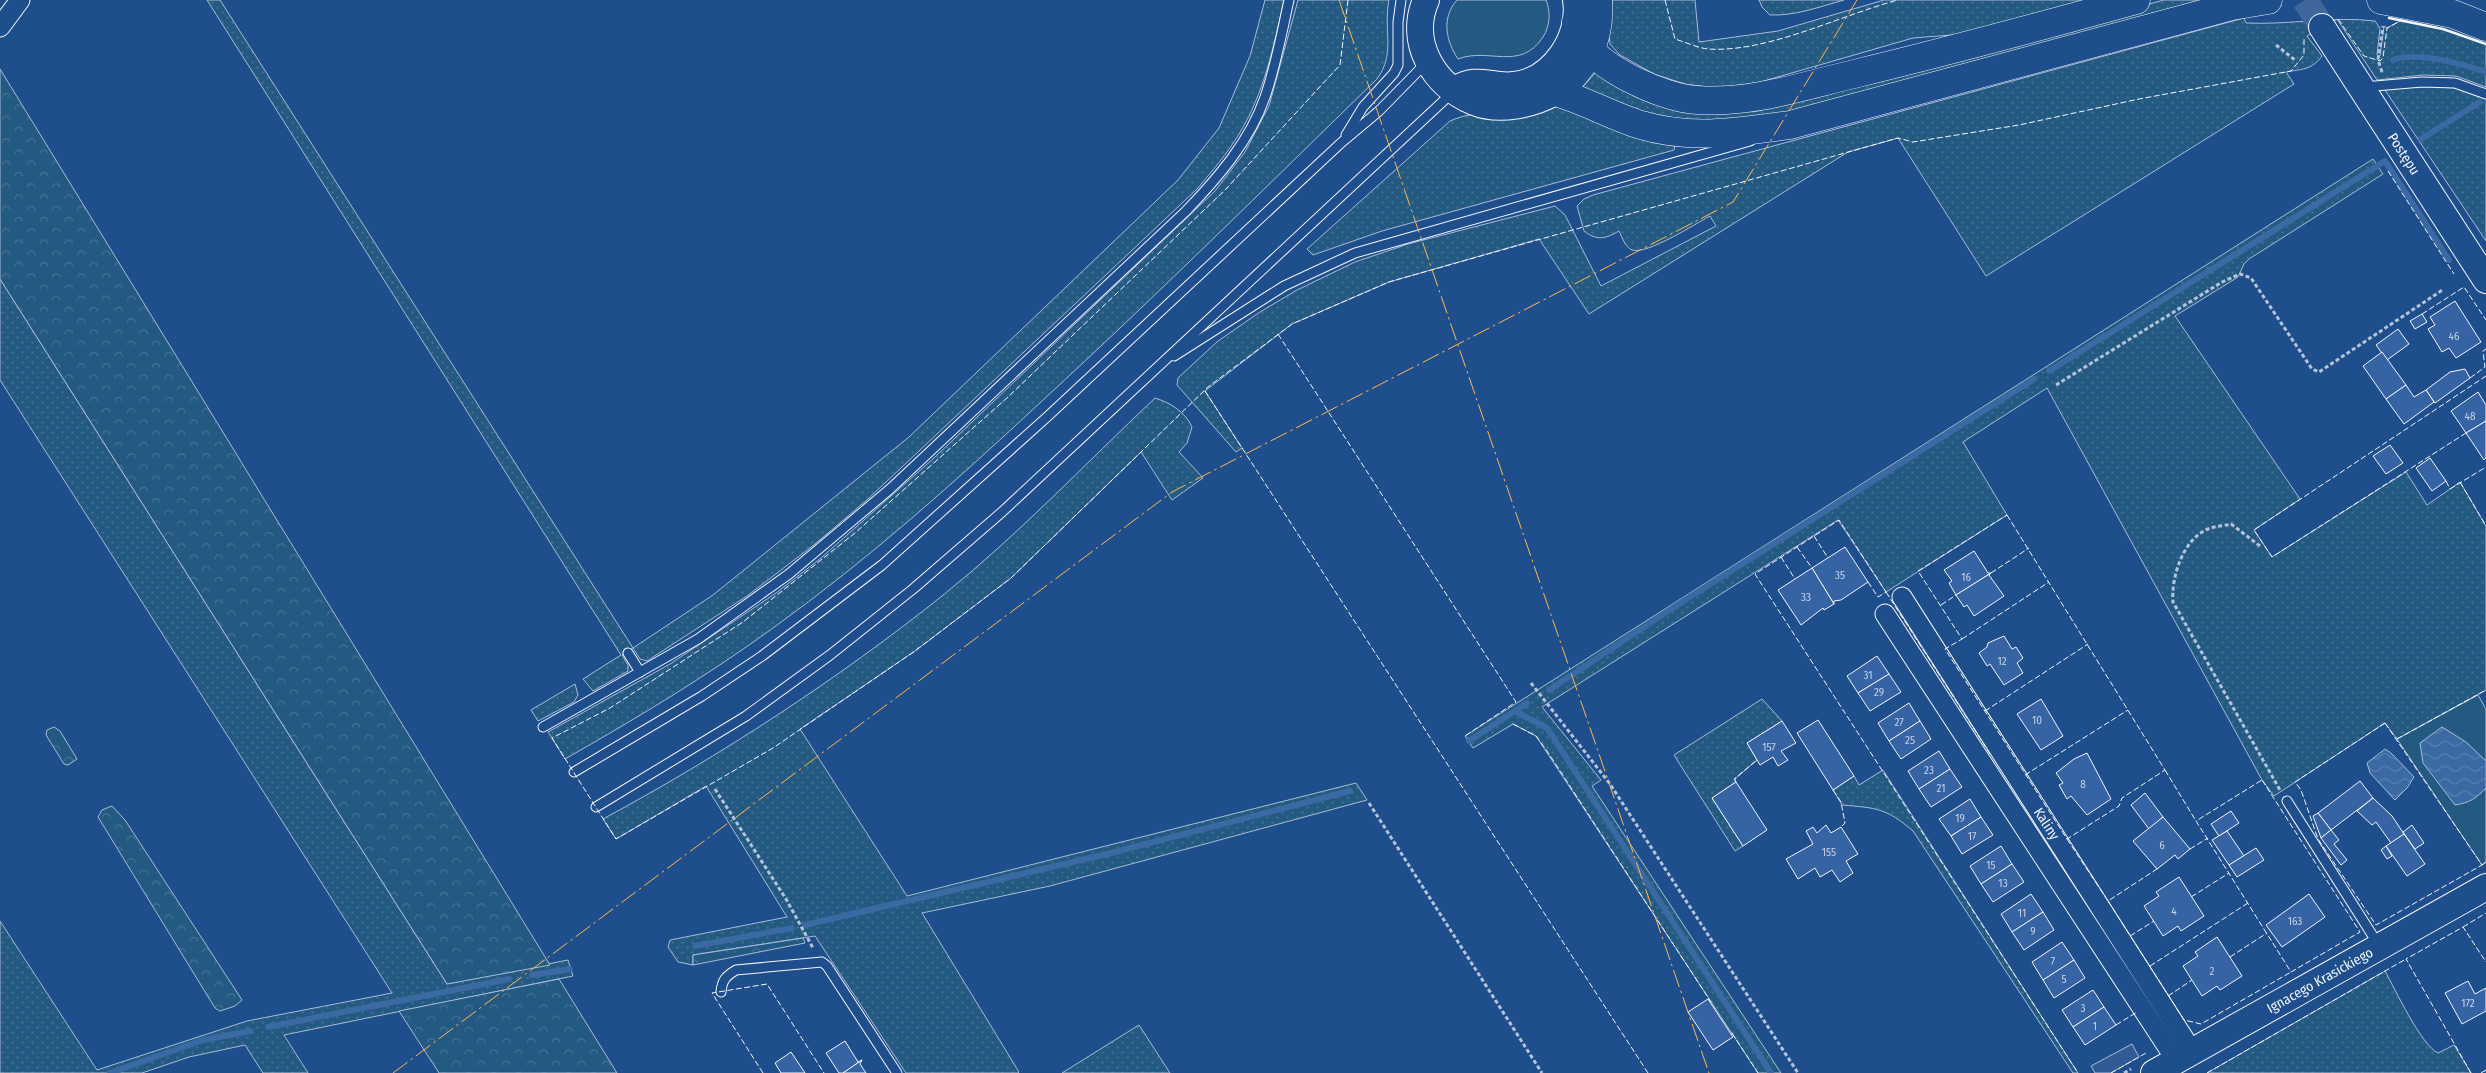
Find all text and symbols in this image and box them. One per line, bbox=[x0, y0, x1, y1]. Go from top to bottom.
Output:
street label: Postępu bbox=[2384, 130, 2423, 178]
house number: 46 bbox=[2449, 330, 2460, 343]
house number: 48 bbox=[2465, 410, 2476, 423]
house number: 35 bbox=[1835, 569, 1845, 582]
house number: 16 bbox=[1961, 571, 1971, 584]
house number: 33 bbox=[1801, 591, 1811, 604]
house number: 12 bbox=[1997, 655, 2007, 668]
house number: 31 bbox=[1864, 669, 1873, 682]
house number: 29 bbox=[1874, 686, 1884, 699]
house number: 10 bbox=[2032, 714, 2042, 727]
house number: 27 bbox=[1894, 716, 1904, 729]
house number: 25 bbox=[1905, 734, 1915, 747]
house number: 157 bbox=[1762, 741, 1776, 754]
house number: 23 bbox=[1924, 764, 1934, 777]
house number: 8 bbox=[2080, 778, 2086, 791]
house number: 21 bbox=[1937, 782, 1945, 795]
street label: Kaliny bbox=[2030, 805, 2063, 844]
house number: 19 bbox=[1955, 812, 1965, 825]
house number: 17 bbox=[1968, 830, 1977, 843]
house number: 6 bbox=[2159, 839, 2165, 852]
house number: 155 bbox=[1822, 846, 1836, 859]
house number: 15 bbox=[1986, 859, 1996, 872]
house number: 13 bbox=[1998, 877, 2008, 890]
house number: 4 bbox=[2171, 905, 2177, 918]
house number: 11 bbox=[2018, 907, 2026, 920]
house number: 163 bbox=[2288, 915, 2302, 928]
house number: 9 bbox=[2030, 925, 2036, 938]
street label: Ignacego Krasickiego bbox=[2264, 944, 2376, 1017]
house number: 7 bbox=[2051, 955, 2056, 968]
house number: 2 bbox=[2210, 965, 2215, 978]
house number: 5 bbox=[2061, 973, 2067, 986]
house number: 172 bbox=[2461, 997, 2475, 1010]
house number: 3 bbox=[2081, 1002, 2086, 1015]
house number: 1 bbox=[2093, 1020, 2097, 1033]

